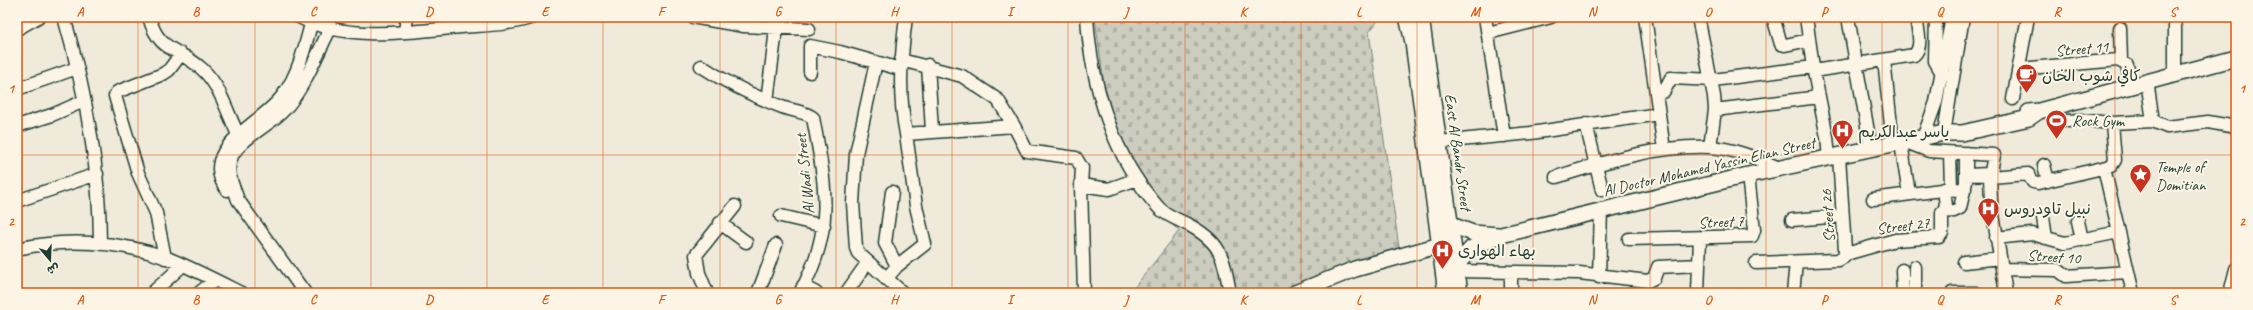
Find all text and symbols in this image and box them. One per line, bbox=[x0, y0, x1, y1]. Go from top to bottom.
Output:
text: A bbox=[77, 4, 85, 20]
text: B bbox=[193, 4, 201, 20]
text: C bbox=[310, 4, 318, 20]
text: D bbox=[425, 4, 434, 20]
text: E bbox=[542, 4, 551, 20]
text: F bbox=[658, 4, 667, 20]
text: G bbox=[775, 4, 783, 20]
text: H bbox=[890, 4, 900, 20]
text: I bbox=[1007, 4, 1016, 20]
text: J bbox=[1123, 4, 1130, 20]
text: K bbox=[1240, 4, 1250, 20]
text: L bbox=[1356, 4, 1363, 20]
text: M bbox=[1470, 4, 1481, 20]
text: N bbox=[1588, 4, 1599, 20]
text: O bbox=[1705, 4, 1714, 20]
text: P bbox=[1821, 4, 1830, 20]
text: Q bbox=[1937, 4, 1945, 20]
text: R bbox=[2053, 4, 2062, 20]
text: S bbox=[2170, 4, 2180, 20]
street label: Street 11 bbox=[2055, 37, 2110, 61]
cafe icon: كافي شوب الخان bbox=[2014, 62, 2040, 95]
place label: كافي شوب الخان bbox=[2042, 66, 2141, 87]
text: 1 bbox=[8, 81, 16, 97]
text: 1 bbox=[2239, 81, 2247, 97]
street label: East Al Bandr Street bbox=[1440, 92, 1476, 214]
sports icon: Rock Gym bbox=[2044, 107, 2070, 140]
place label: Rock Gym bbox=[2072, 111, 2126, 131]
hospital icon: ياسر عبدالكريم bbox=[1830, 118, 1856, 151]
place label: ياسر عبدالكريم bbox=[1858, 122, 1949, 144]
street label: Al Wadi Street bbox=[791, 131, 819, 215]
street label: Al Doctor Mohamed Yassin Elian Street bbox=[1601, 132, 1820, 201]
place label: Temple of Domitian bbox=[2156, 157, 2208, 195]
place icon: Temple of Domitian bbox=[2128, 162, 2154, 195]
street label: Street 26 bbox=[1816, 188, 1840, 243]
hospital icon: نبيل تاودروس bbox=[1975, 195, 2001, 228]
place label: نبيل تاودروس bbox=[2004, 199, 2091, 219]
street label: Street 7 bbox=[1698, 211, 1745, 233]
street label: Street 27 bbox=[1876, 213, 1931, 239]
text: 2 bbox=[8, 214, 15, 230]
text: 2 bbox=[2239, 214, 2246, 230]
hospital icon: بهاء الهوارى bbox=[1430, 237, 1456, 270]
north arrow bbox=[30, 240, 70, 280]
place label: بهاء الهوارى bbox=[1458, 241, 1536, 261]
street label: Street 10 bbox=[2027, 245, 2083, 269]
text: ش bbox=[45, 261, 61, 278]
text: A bbox=[77, 292, 85, 308]
text: B bbox=[193, 292, 201, 308]
text: C bbox=[310, 292, 318, 308]
text: D bbox=[425, 292, 434, 308]
text: E bbox=[542, 292, 551, 308]
text: F bbox=[658, 292, 667, 308]
text: G bbox=[775, 292, 783, 308]
text: H bbox=[890, 292, 900, 308]
text: I bbox=[1007, 292, 1016, 308]
text: J bbox=[1123, 292, 1130, 308]
text: K bbox=[1240, 292, 1250, 308]
text: L bbox=[1356, 292, 1363, 308]
text: M bbox=[1470, 292, 1481, 308]
text: N bbox=[1588, 292, 1599, 308]
text: O bbox=[1705, 292, 1714, 308]
text: P bbox=[1821, 292, 1830, 308]
text: Q bbox=[1937, 292, 1945, 308]
text: R bbox=[2053, 292, 2062, 308]
text: S bbox=[2170, 292, 2180, 308]

